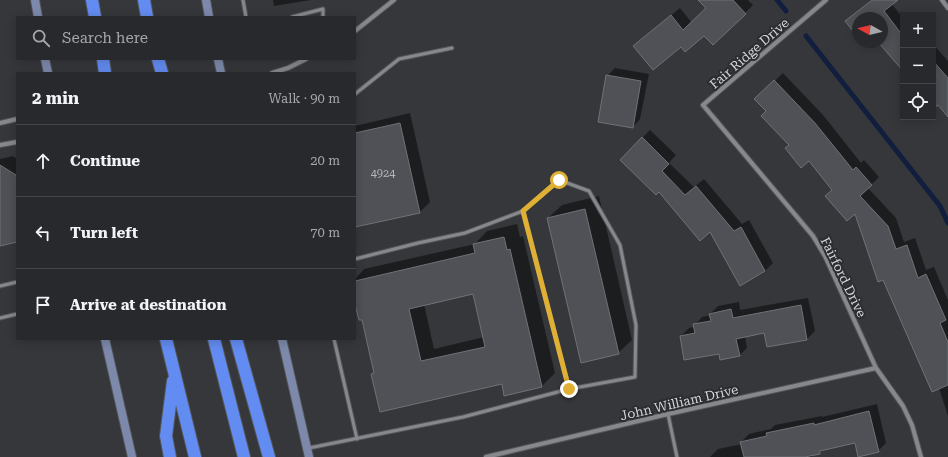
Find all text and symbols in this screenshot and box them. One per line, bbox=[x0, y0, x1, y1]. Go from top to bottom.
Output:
north arrow bbox=[852, 12, 888, 48]
map controls bbox=[900, 12, 936, 120]
button: + bbox=[900, 12, 936, 48]
street label: Fair Ridge Drive bbox=[707, 15, 792, 92]
search box bbox=[16, 16, 356, 60]
icon: search bbox=[30, 27, 52, 49]
text: Search here bbox=[62, 29, 148, 47]
button: − bbox=[900, 48, 936, 84]
button: locate bbox=[900, 84, 936, 120]
text: 2 min bbox=[32, 88, 79, 108]
text: Walk · 90 m bbox=[268, 91, 340, 106]
icon: ahead bbox=[32, 150, 54, 172]
text: Continue bbox=[70, 152, 140, 170]
text: 20 m bbox=[310, 153, 340, 168]
house number: 4924 bbox=[371, 167, 396, 180]
route start bbox=[550, 171, 568, 189]
icon: left bbox=[32, 222, 54, 244]
text: Turn left bbox=[70, 224, 138, 242]
text: 70 m bbox=[310, 225, 340, 240]
street label: Fairford Drive bbox=[818, 235, 869, 320]
icon: arrive bbox=[32, 294, 54, 316]
text: Arrive at destination bbox=[70, 296, 226, 314]
route end bbox=[560, 380, 578, 398]
street label: John William Drive bbox=[619, 382, 740, 423]

